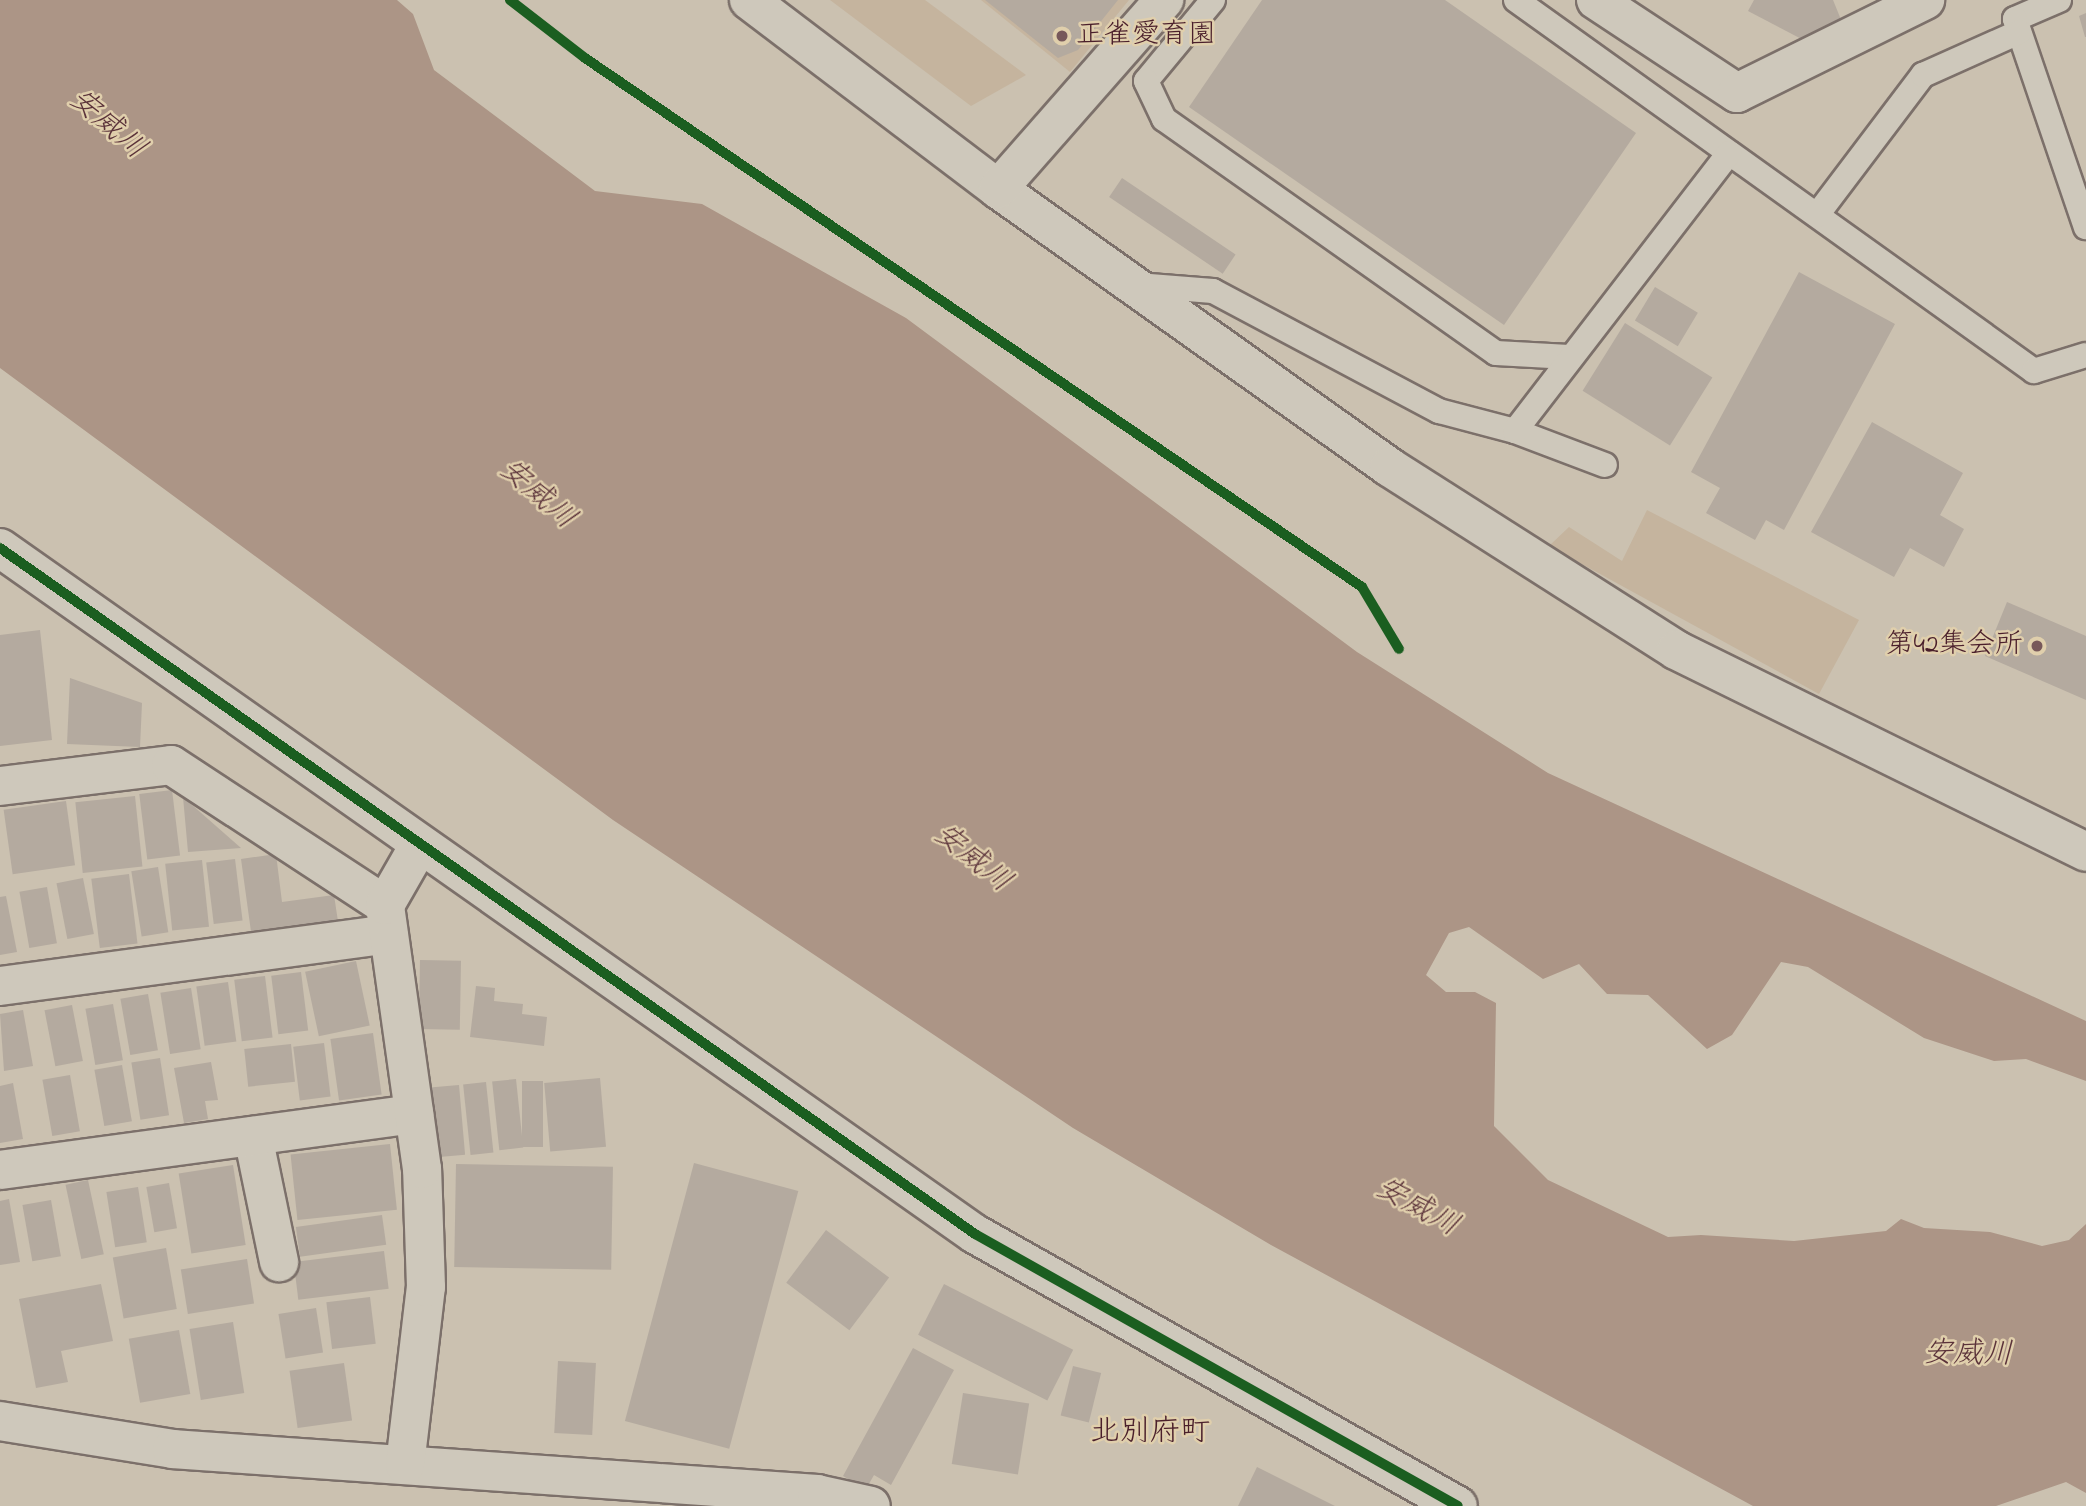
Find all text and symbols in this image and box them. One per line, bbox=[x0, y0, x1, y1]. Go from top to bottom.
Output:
place label: 正雀愛育園 bbox=[1076, 19, 1216, 53]
marker: 正雀愛育園 bbox=[1054, 28, 1070, 44]
water label: 安威川 bbox=[61, 82, 153, 168]
water label: 安威川 bbox=[491, 452, 583, 538]
place label: 第42集会所 bbox=[1886, 629, 2023, 663]
marker: 第42集会所 bbox=[2029, 638, 2045, 654]
water label: 安威川 bbox=[926, 817, 1018, 901]
water label: 安威川 bbox=[1369, 1170, 1465, 1246]
water label: 安威川 bbox=[1923, 1336, 2013, 1374]
district label: 北別府町 bbox=[1090, 1415, 1210, 1451]

